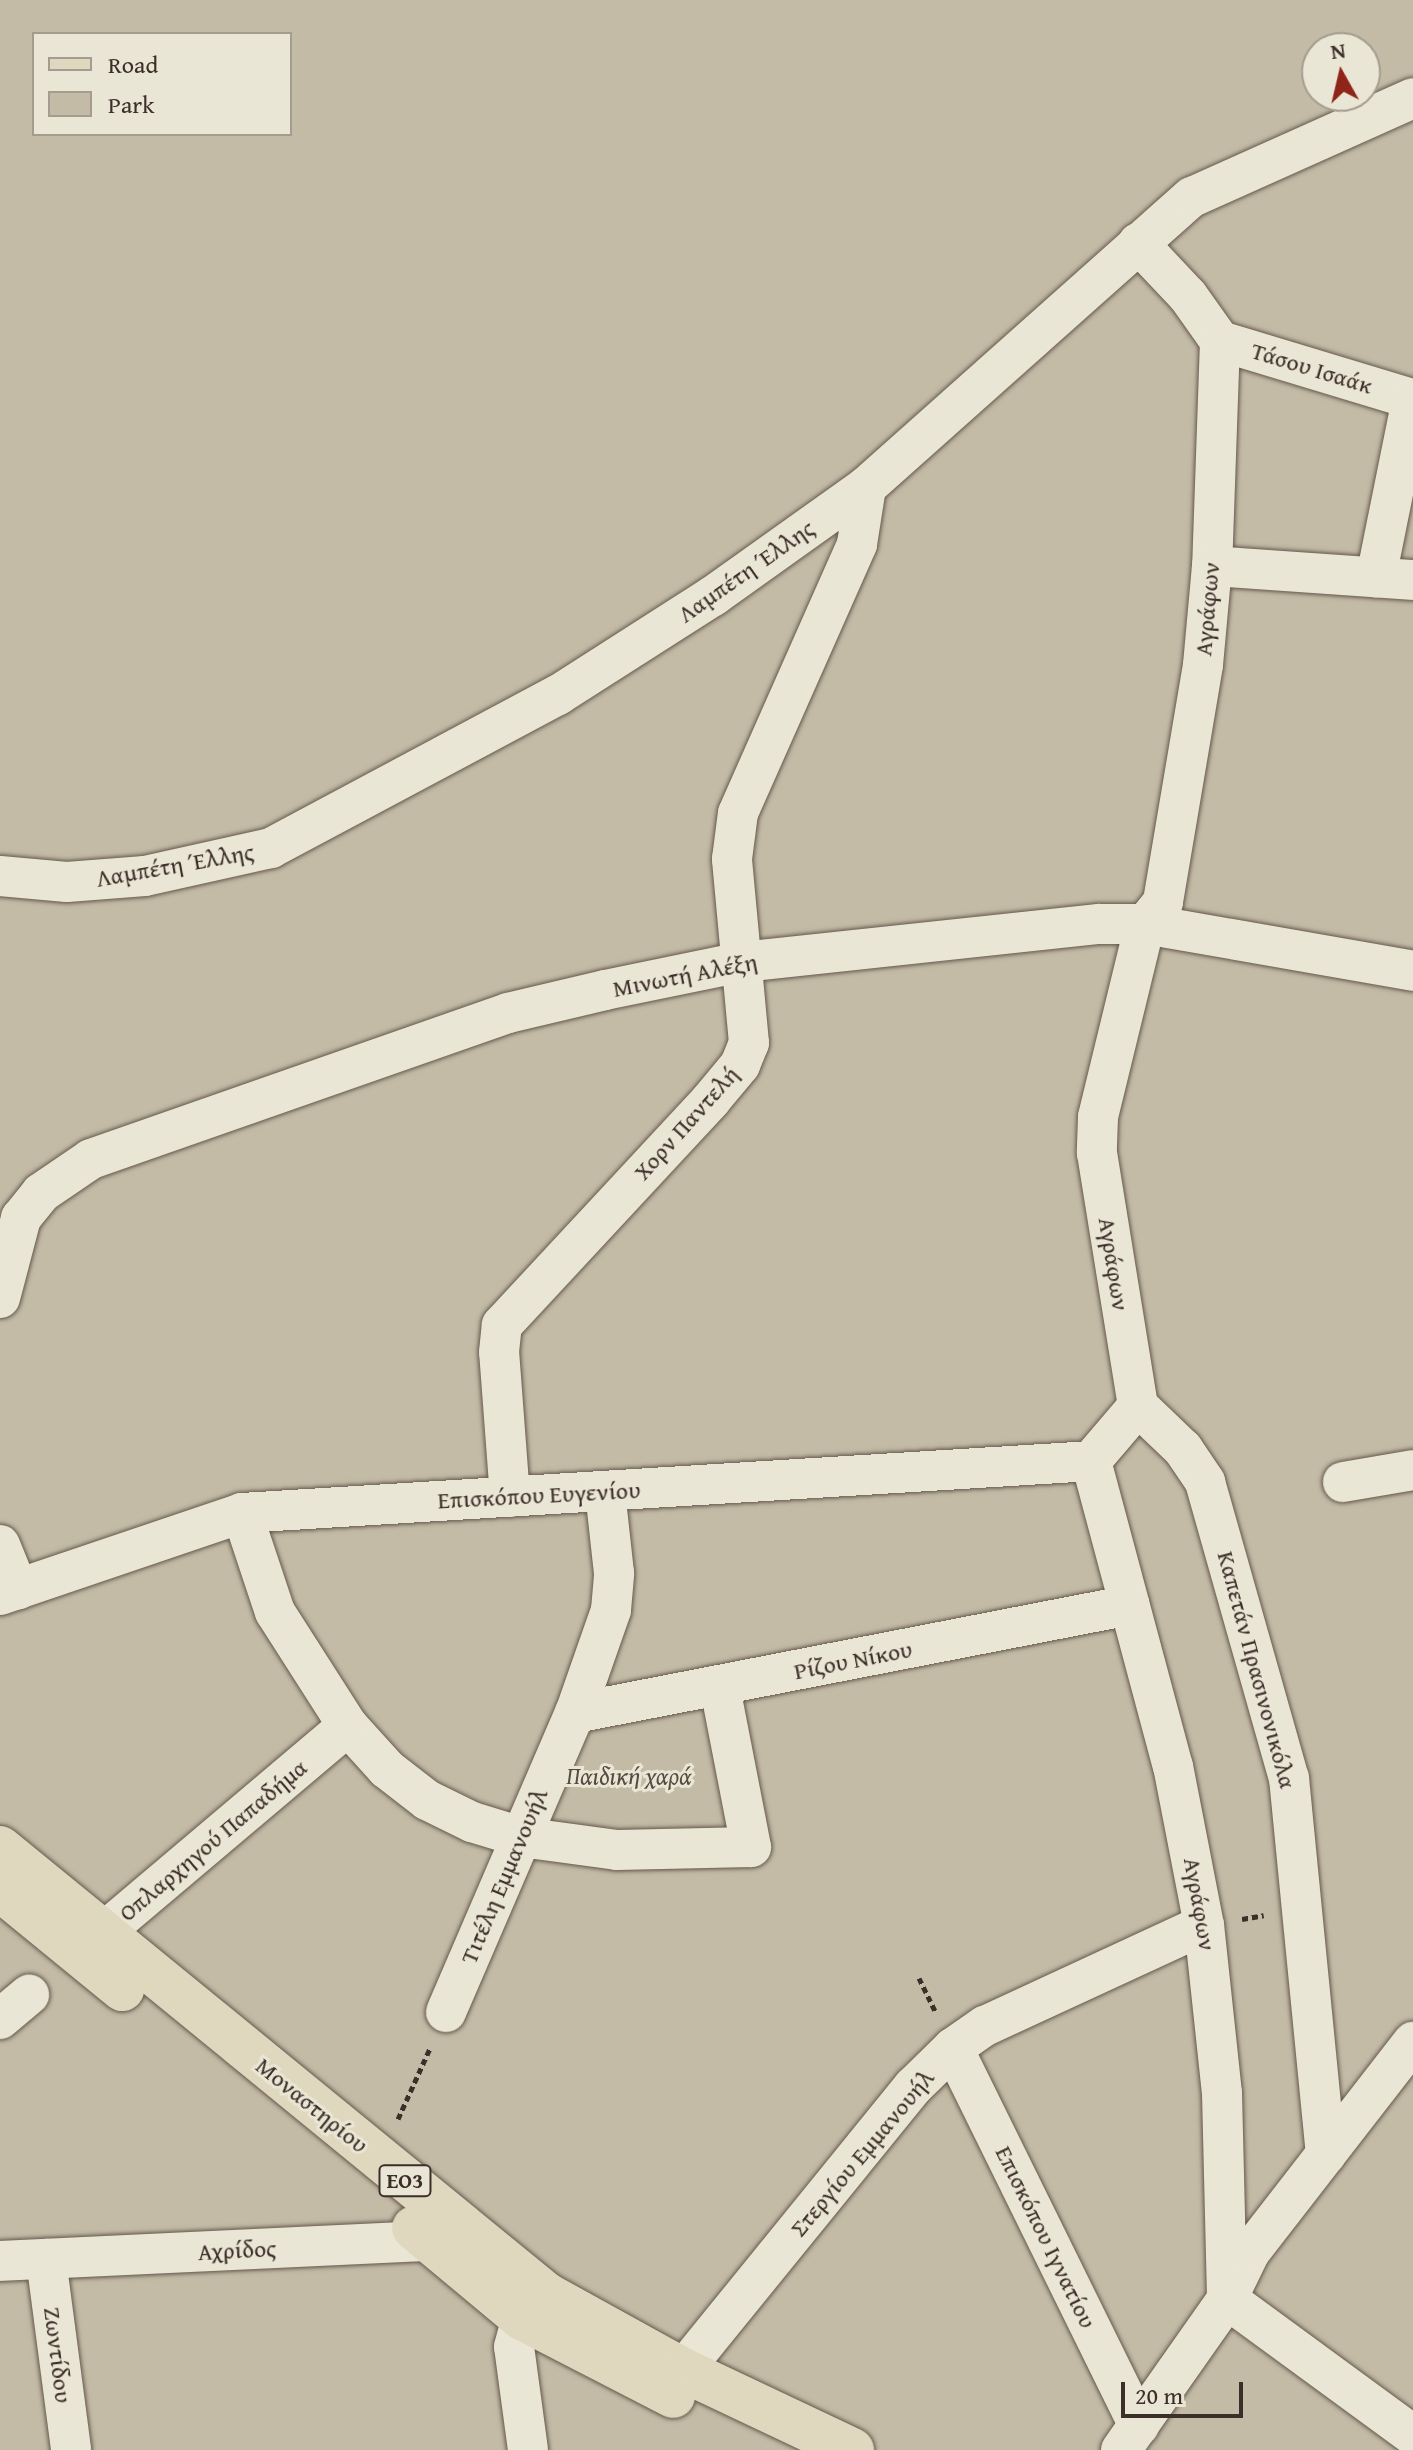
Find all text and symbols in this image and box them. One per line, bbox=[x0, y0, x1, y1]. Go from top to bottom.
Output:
legend bbox=[32, 32, 292, 136]
north arrow bbox=[1301, 32, 1381, 112]
text: N bbox=[1328, 33, 1347, 67]
text: Road bbox=[108, 47, 158, 82]
text: Park bbox=[108, 87, 154, 122]
street label: Τάσου Ισαάκ bbox=[1248, 336, 1376, 400]
street label: Λαμπέτη Έλλης bbox=[672, 513, 820, 629]
street label: Αγράφων bbox=[1189, 561, 1225, 657]
street label: Λαμπέτη Έλλης bbox=[94, 837, 256, 893]
street label: Μινωτή Αλέξη bbox=[610, 947, 760, 1003]
street label: Χορν Παντελή bbox=[627, 1060, 745, 1186]
street label: Αγράφων bbox=[1092, 1215, 1136, 1313]
street label: Επισκόπου Ευγενίου bbox=[437, 1475, 641, 1515]
street label: Καπετάν Πρασινονικόλα bbox=[1211, 1548, 1303, 1792]
street label: Ρίζου Νίκου bbox=[791, 1634, 915, 1686]
street label: Οπλαρχηγού Παπαδήμα bbox=[113, 1753, 313, 1927]
park label: Παιδική χαρά bbox=[566, 1762, 692, 1790]
street label: Τιτέλη Εμμανουήλ bbox=[454, 1784, 554, 1968]
street label: Αγράφων bbox=[1178, 1855, 1222, 1953]
street label: Μοναστηρίου bbox=[250, 2051, 374, 2159]
street label: Στεργίου Εμμανουήλ bbox=[784, 2064, 940, 2242]
street label: Επισκόπου Ιγνατίου bbox=[989, 2141, 1103, 2333]
road number: ΕΟ3 bbox=[377, 2163, 433, 2199]
street label: Αχρίδος bbox=[197, 2234, 277, 2266]
street label: Ζωντίδου bbox=[38, 2305, 78, 2405]
scale bar bbox=[1125, 2366, 1247, 2416]
text: 20 m bbox=[1135, 2378, 1183, 2413]

